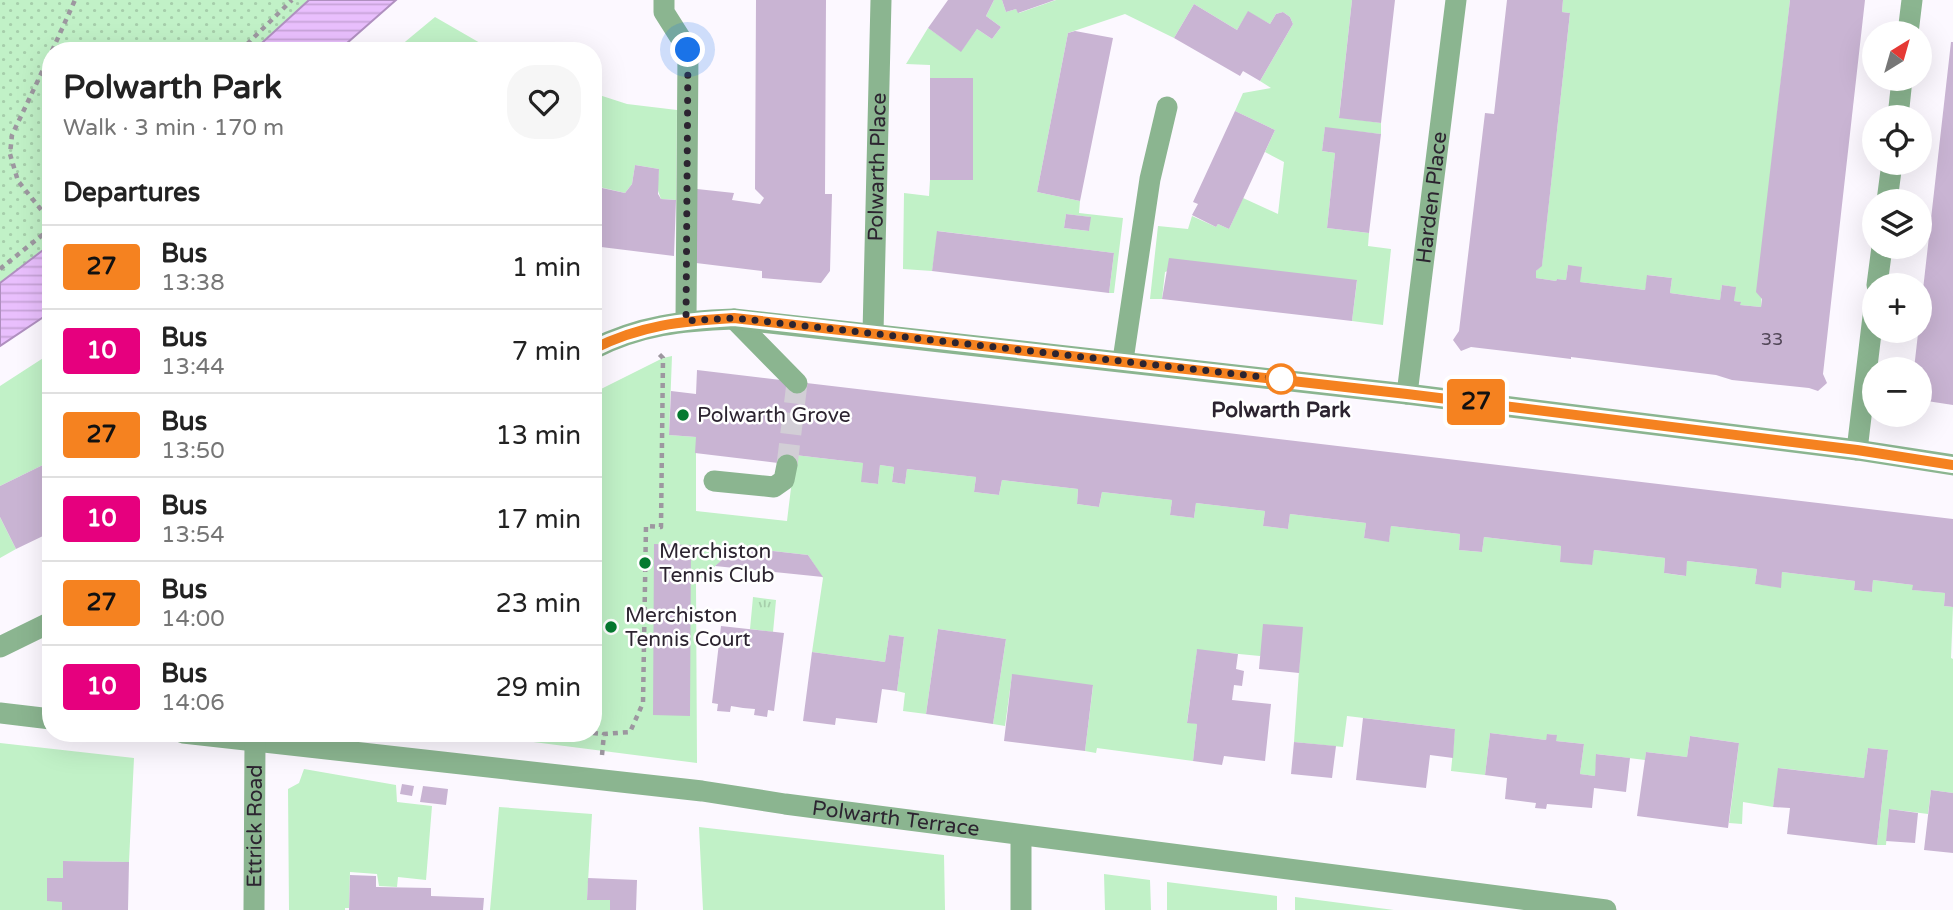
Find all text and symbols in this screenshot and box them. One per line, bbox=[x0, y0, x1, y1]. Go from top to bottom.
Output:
north arrow bbox=[1862, 21, 1932, 91]
map controls bbox=[1862, 21, 1932, 427]
your location bbox=[670, 32, 705, 67]
button: heart bbox=[507, 65, 581, 139]
text: Polwarth Park bbox=[63, 68, 282, 107]
street label: Polwarth Place bbox=[863, 92, 891, 242]
button: locate bbox=[1862, 105, 1932, 175]
text: Walk · 3 min · 170 m bbox=[63, 114, 284, 142]
street label: Harden Place bbox=[1411, 130, 1452, 265]
text: Departures bbox=[63, 177, 200, 208]
button: layers bbox=[1862, 189, 1932, 259]
text: Bus bbox=[161, 238, 207, 269]
text: 27 bbox=[86, 252, 117, 281]
text: 1 min bbox=[512, 252, 581, 283]
text: 13:38 bbox=[161, 269, 225, 297]
button: + bbox=[1862, 273, 1932, 343]
text: Bus bbox=[161, 322, 207, 353]
house number: 33 bbox=[1761, 328, 1783, 350]
text: 10 bbox=[86, 336, 117, 365]
text: 7 min bbox=[512, 336, 581, 367]
text: 13:44 bbox=[161, 353, 225, 381]
button: − bbox=[1862, 357, 1932, 427]
marker: Polwarth Park bbox=[1266, 364, 1296, 394]
line badge: 27 bbox=[1444, 379, 1508, 425]
text: 27 bbox=[1461, 387, 1491, 416]
place label: Polwarth Park bbox=[1211, 398, 1351, 423]
place label: Polwarth Grove bbox=[697, 403, 851, 428]
text: Bus bbox=[161, 406, 207, 437]
marker: Polwarth Grove bbox=[675, 407, 691, 423]
text: 27 bbox=[86, 420, 117, 449]
text: 13 min bbox=[495, 420, 581, 451]
text: 13:50 bbox=[161, 437, 225, 465]
text: Bus bbox=[161, 490, 207, 521]
text: 10 bbox=[86, 504, 117, 533]
text: 17 min bbox=[495, 504, 581, 535]
text: 13:54 bbox=[161, 521, 225, 549]
place label: Merchiston Tennis Club bbox=[659, 539, 775, 588]
marker: Merchiston Tennis Club bbox=[637, 555, 653, 571]
text: Bus bbox=[161, 574, 207, 605]
text: 27 bbox=[86, 588, 117, 617]
text: 23 min bbox=[495, 588, 581, 619]
place label: Merchiston Tennis Court bbox=[625, 603, 751, 652]
text: 14:00 bbox=[161, 605, 225, 633]
marker: Merchiston Tennis Court bbox=[603, 619, 619, 635]
text: Bus bbox=[161, 658, 207, 689]
text: 10 bbox=[86, 672, 117, 701]
text: 29 min bbox=[495, 672, 581, 703]
text: 14:06 bbox=[161, 689, 225, 717]
street label: Ettrick Road bbox=[242, 764, 267, 888]
street label: Polwarth Terrace bbox=[811, 795, 981, 842]

